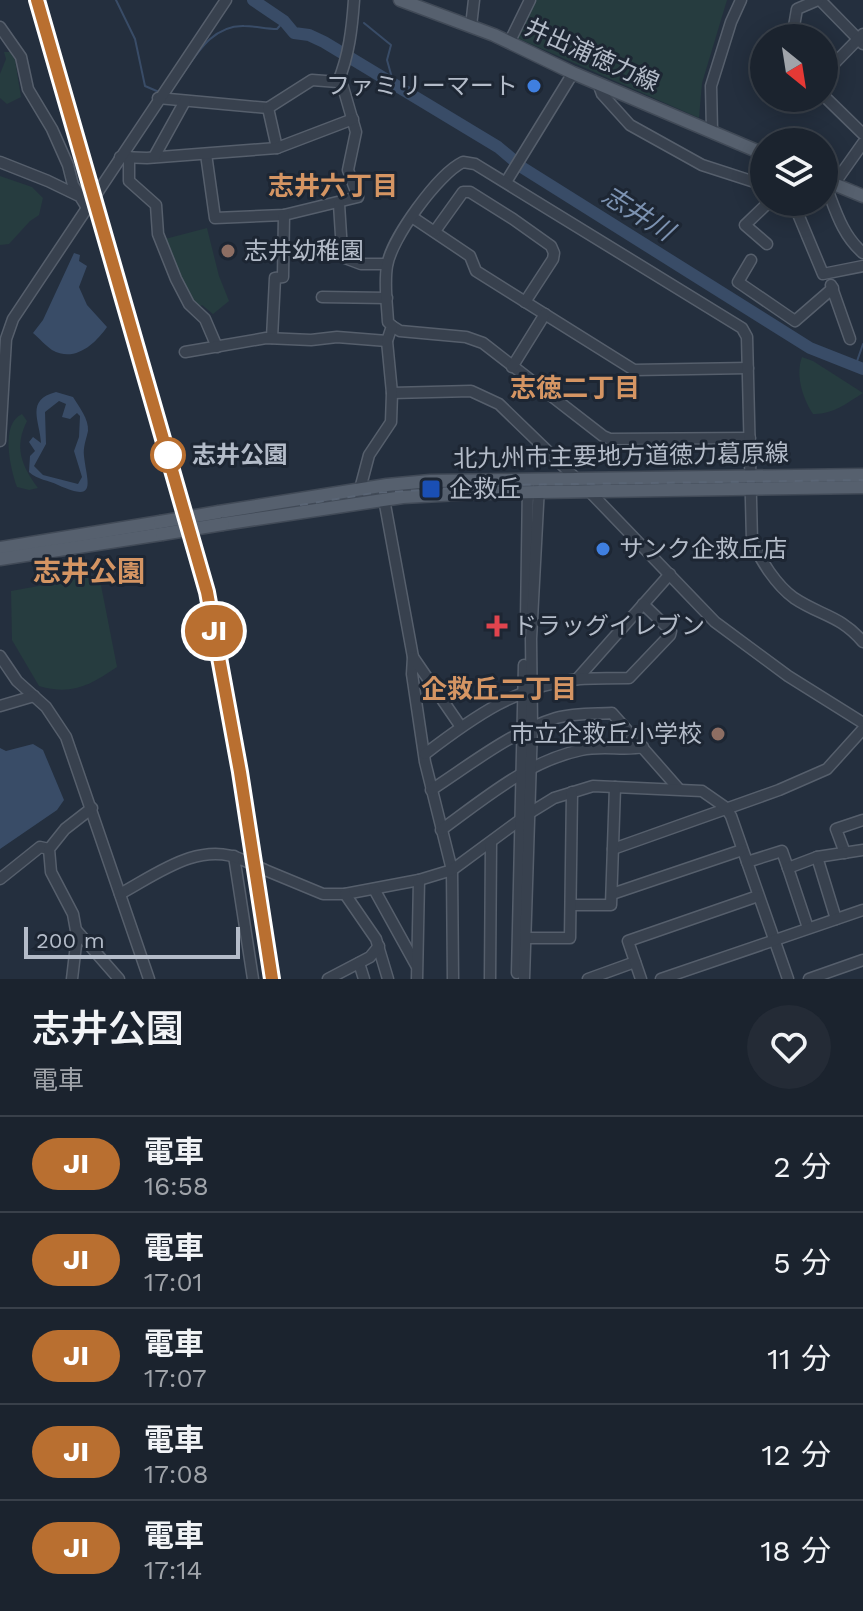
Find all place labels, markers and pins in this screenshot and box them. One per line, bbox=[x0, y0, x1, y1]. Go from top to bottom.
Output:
place label: ファミリーマート bbox=[326, 72, 518, 100]
marker: ファミリーマート bbox=[525, 77, 543, 95]
place label: 志井幼稚園 bbox=[244, 237, 364, 265]
marker: 志井幼稚園 bbox=[219, 242, 237, 260]
marker: 志井公園 bbox=[151, 438, 185, 472]
place label: 志井公園 bbox=[192, 441, 288, 469]
place label: 企救丘 bbox=[449, 475, 521, 503]
marker: 企救丘 bbox=[420, 478, 442, 500]
place label: サンク企救丘店 bbox=[619, 535, 787, 563]
marker: サンク企救丘店 bbox=[594, 540, 612, 558]
place label: ドラッグイレブン bbox=[513, 612, 705, 640]
marker: ドラッグイレブン bbox=[488, 617, 506, 635]
place label: 市立企救丘小学校 bbox=[510, 720, 702, 748]
marker: 市立企救丘小学校 bbox=[709, 725, 727, 743]

